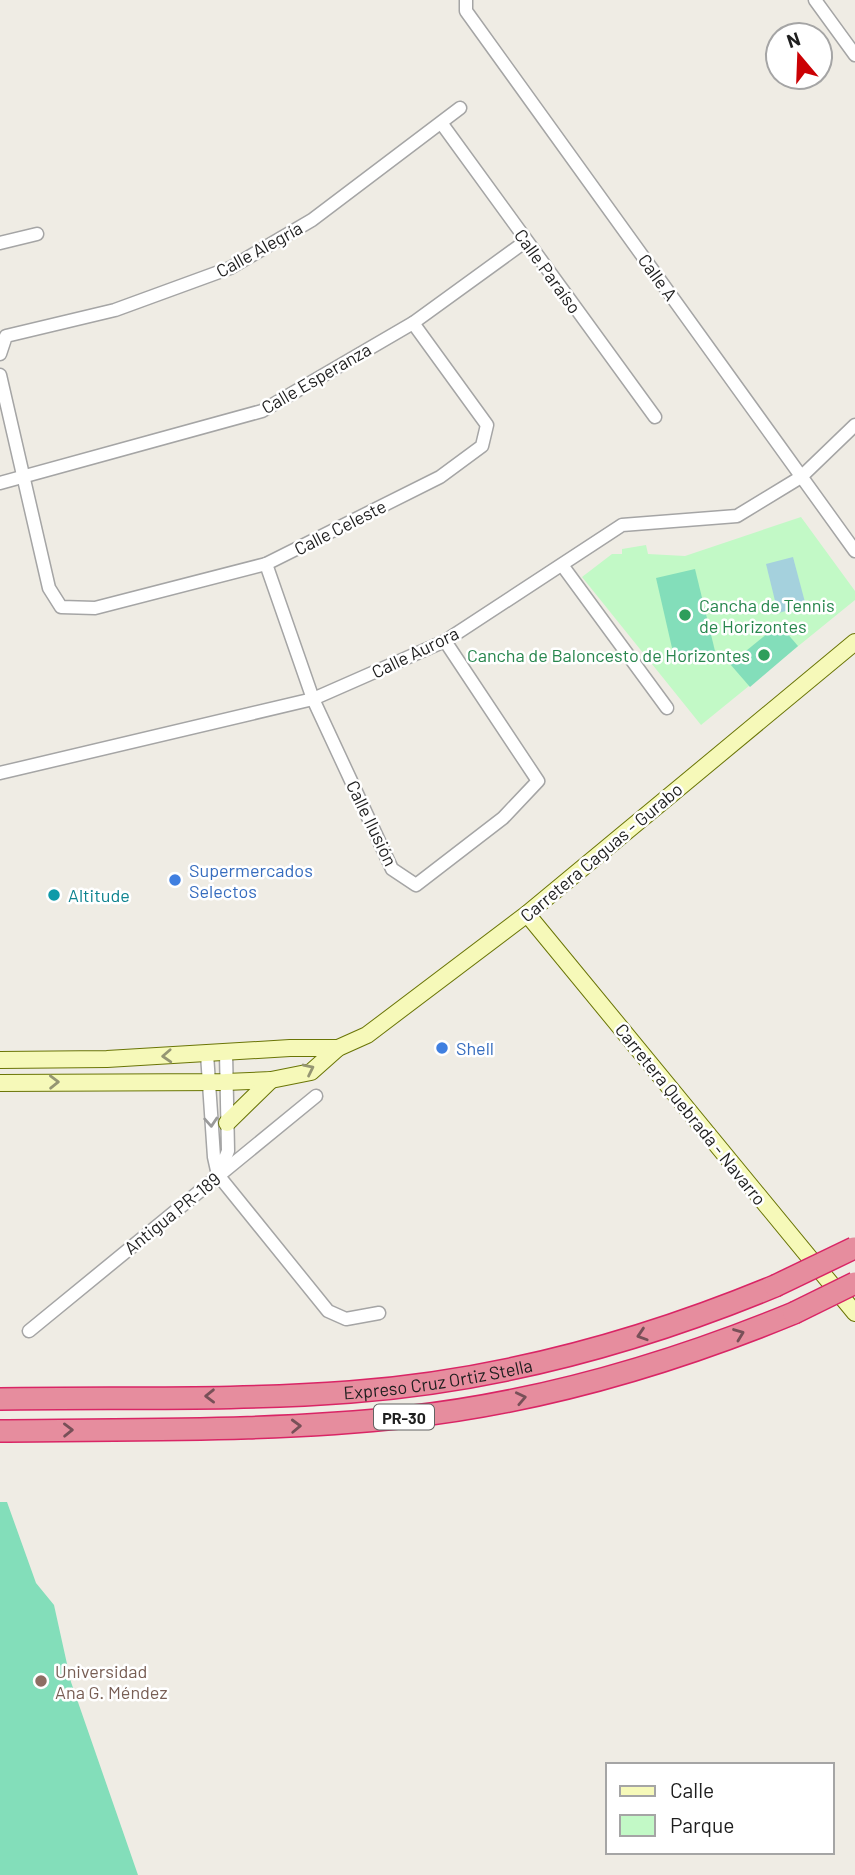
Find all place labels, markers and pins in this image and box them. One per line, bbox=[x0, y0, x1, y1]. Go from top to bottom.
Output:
place label: Cancha de Tennis de Horizontes bbox=[699, 594, 835, 637]
marker: Cancha de Tennis de Horizontes bbox=[677, 607, 693, 623]
place label: Cancha de Baloncesto de Horizontes bbox=[467, 644, 750, 666]
marker: Cancha de Baloncesto de Horizontes bbox=[756, 647, 772, 663]
place label: Supermercados Selectos bbox=[189, 859, 313, 902]
marker: Supermercados Selectos bbox=[167, 872, 183, 888]
place label: Altitude bbox=[68, 884, 130, 906]
marker: Altitude bbox=[46, 887, 62, 903]
place label: Shell bbox=[456, 1037, 494, 1059]
marker: Shell bbox=[434, 1040, 450, 1056]
place label: Universidad Ana G. Méndez bbox=[55, 1660, 167, 1703]
marker: Universidad Ana G. Méndez bbox=[33, 1673, 49, 1689]

